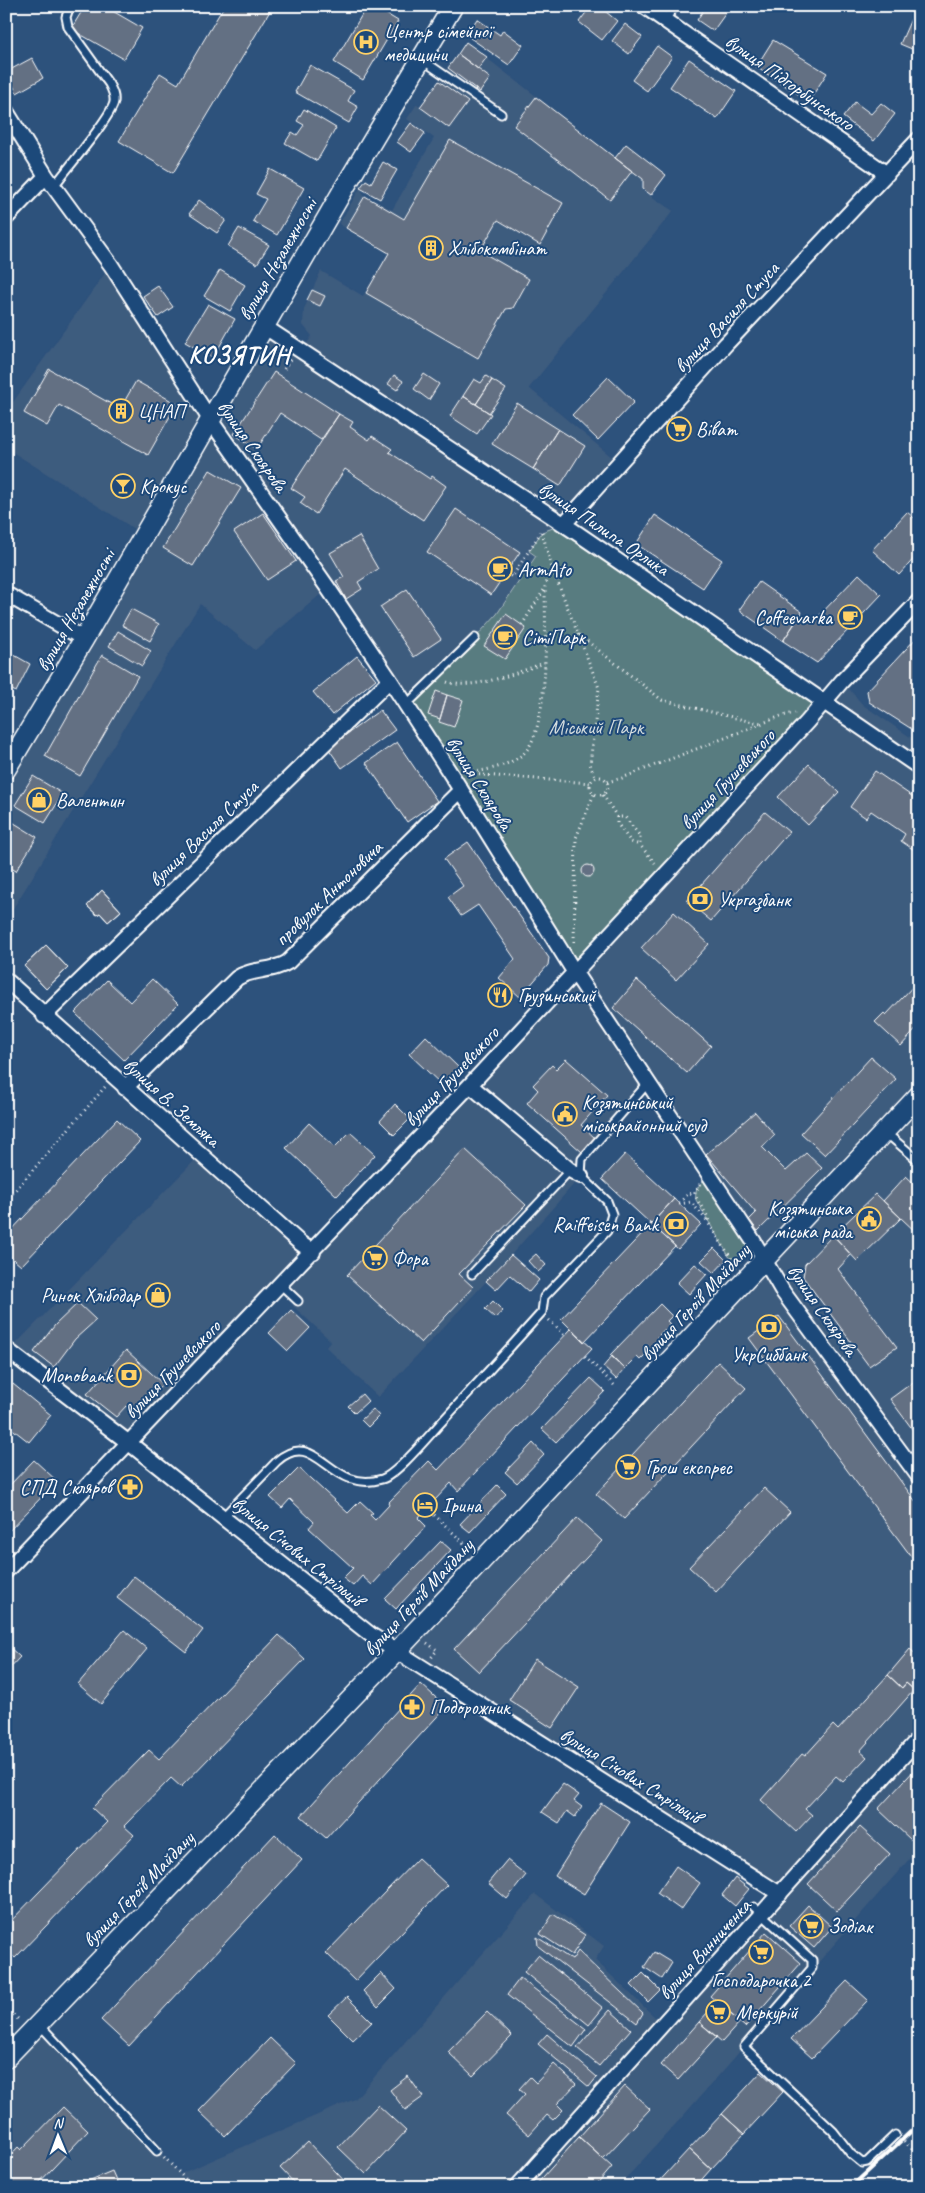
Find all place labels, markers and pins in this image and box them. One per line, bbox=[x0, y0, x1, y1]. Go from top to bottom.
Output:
place label: Центр сімейної медицини bbox=[384, 19, 496, 67]
hospital icon: Центр сімейної медицини bbox=[353, 29, 379, 55]
building icon: Хлібокомбінат bbox=[418, 235, 444, 261]
place label: Хлібокомбінат bbox=[448, 236, 548, 261]
building icon: ЦНАП bbox=[108, 398, 134, 424]
place label: ЦНАП bbox=[138, 399, 188, 424]
supermarket icon: Віват bbox=[666, 416, 692, 442]
place label: Віват bbox=[696, 417, 739, 442]
bar icon: Крокус bbox=[110, 473, 136, 499]
place label: Крокус bbox=[140, 474, 187, 499]
cafe icon: ArmAto bbox=[487, 556, 513, 582]
place label: ArmAto bbox=[518, 557, 572, 582]
cafe icon: Coffeevarka bbox=[837, 604, 863, 630]
place label: Coffeevarka bbox=[755, 605, 834, 630]
cafe icon: СітіПарк bbox=[492, 624, 518, 650]
place label: СітіПарк bbox=[522, 625, 587, 650]
shop icon: Валентин bbox=[26, 787, 52, 813]
place label: Валентин bbox=[56, 788, 125, 813]
bank icon: Укргазбанк bbox=[687, 886, 713, 912]
place label: Укргазбанк bbox=[718, 887, 792, 913]
restaurant icon: Грузинський bbox=[487, 982, 513, 1008]
place label: Грузинський bbox=[518, 983, 597, 1008]
place label: Козятинський міськрайонний суд bbox=[582, 1090, 707, 1138]
public building icon: Козятинський міськрайонний суд bbox=[552, 1101, 578, 1127]
place label: Козятинська міська рада bbox=[768, 1196, 854, 1244]
public building icon: Козятинська міська рада bbox=[856, 1206, 882, 1232]
bank icon: Raiffeisen Bank bbox=[663, 1211, 689, 1237]
place label: Raiffeisen Bank bbox=[553, 1212, 660, 1237]
supermarket icon: Фора bbox=[362, 1245, 388, 1271]
place label: Фора bbox=[392, 1246, 430, 1271]
shop icon: Ринок Хлібодар bbox=[145, 1282, 171, 1308]
place label: Ринок Хлібодар bbox=[41, 1283, 141, 1308]
bank icon: УкрСиббанк bbox=[756, 1314, 782, 1340]
place label: УкрСиббанк bbox=[731, 1342, 808, 1367]
bank icon: Monobank bbox=[116, 1362, 142, 1388]
place label: Monobank bbox=[41, 1363, 114, 1388]
supermarket icon: Грош експрес bbox=[615, 1454, 641, 1480]
place label: Грош експрес bbox=[646, 1455, 733, 1480]
pharmacy icon: СПД Скляров bbox=[117, 1474, 143, 1500]
place label: СПД Скляров bbox=[20, 1475, 117, 1500]
hotel icon: Ірина bbox=[412, 1492, 438, 1518]
place label: Ірина bbox=[442, 1493, 483, 1518]
pharmacy icon: Подорожник bbox=[399, 1694, 425, 1720]
place label: Подорожник bbox=[430, 1695, 511, 1720]
supermarket icon: Зодіак bbox=[798, 1913, 824, 1939]
place label: Зодіак bbox=[828, 1914, 874, 1939]
supermarket icon: Господарочка 2 bbox=[748, 1939, 774, 1965]
place label: Господарочка 2 bbox=[711, 1968, 813, 1993]
supermarket icon: Меркурій bbox=[705, 1999, 731, 2025]
place label: Меркурій bbox=[736, 2000, 799, 2025]

